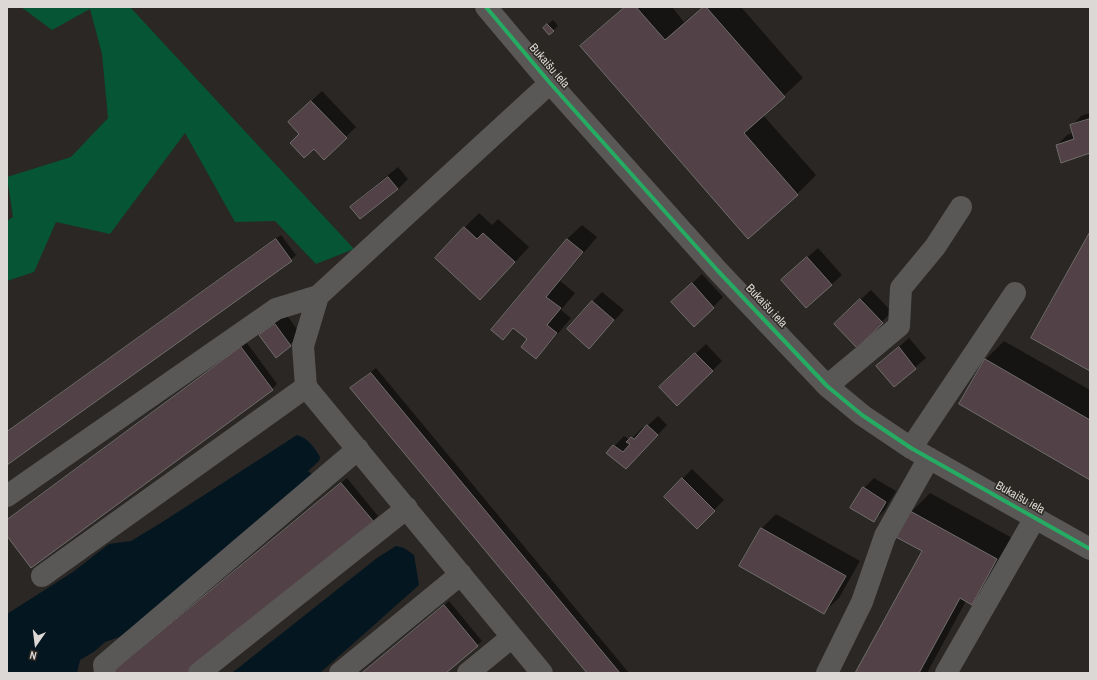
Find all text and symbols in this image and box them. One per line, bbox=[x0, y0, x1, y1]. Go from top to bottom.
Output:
street label: Bukaišu iela bbox=[526, 41, 572, 91]
street label: Bukaišu iela bbox=[742, 281, 790, 331]
street label: Bukaišu iela bbox=[993, 479, 1047, 517]
north arrow bbox=[16, 624, 56, 664]
text: N bbox=[28, 648, 38, 663]

